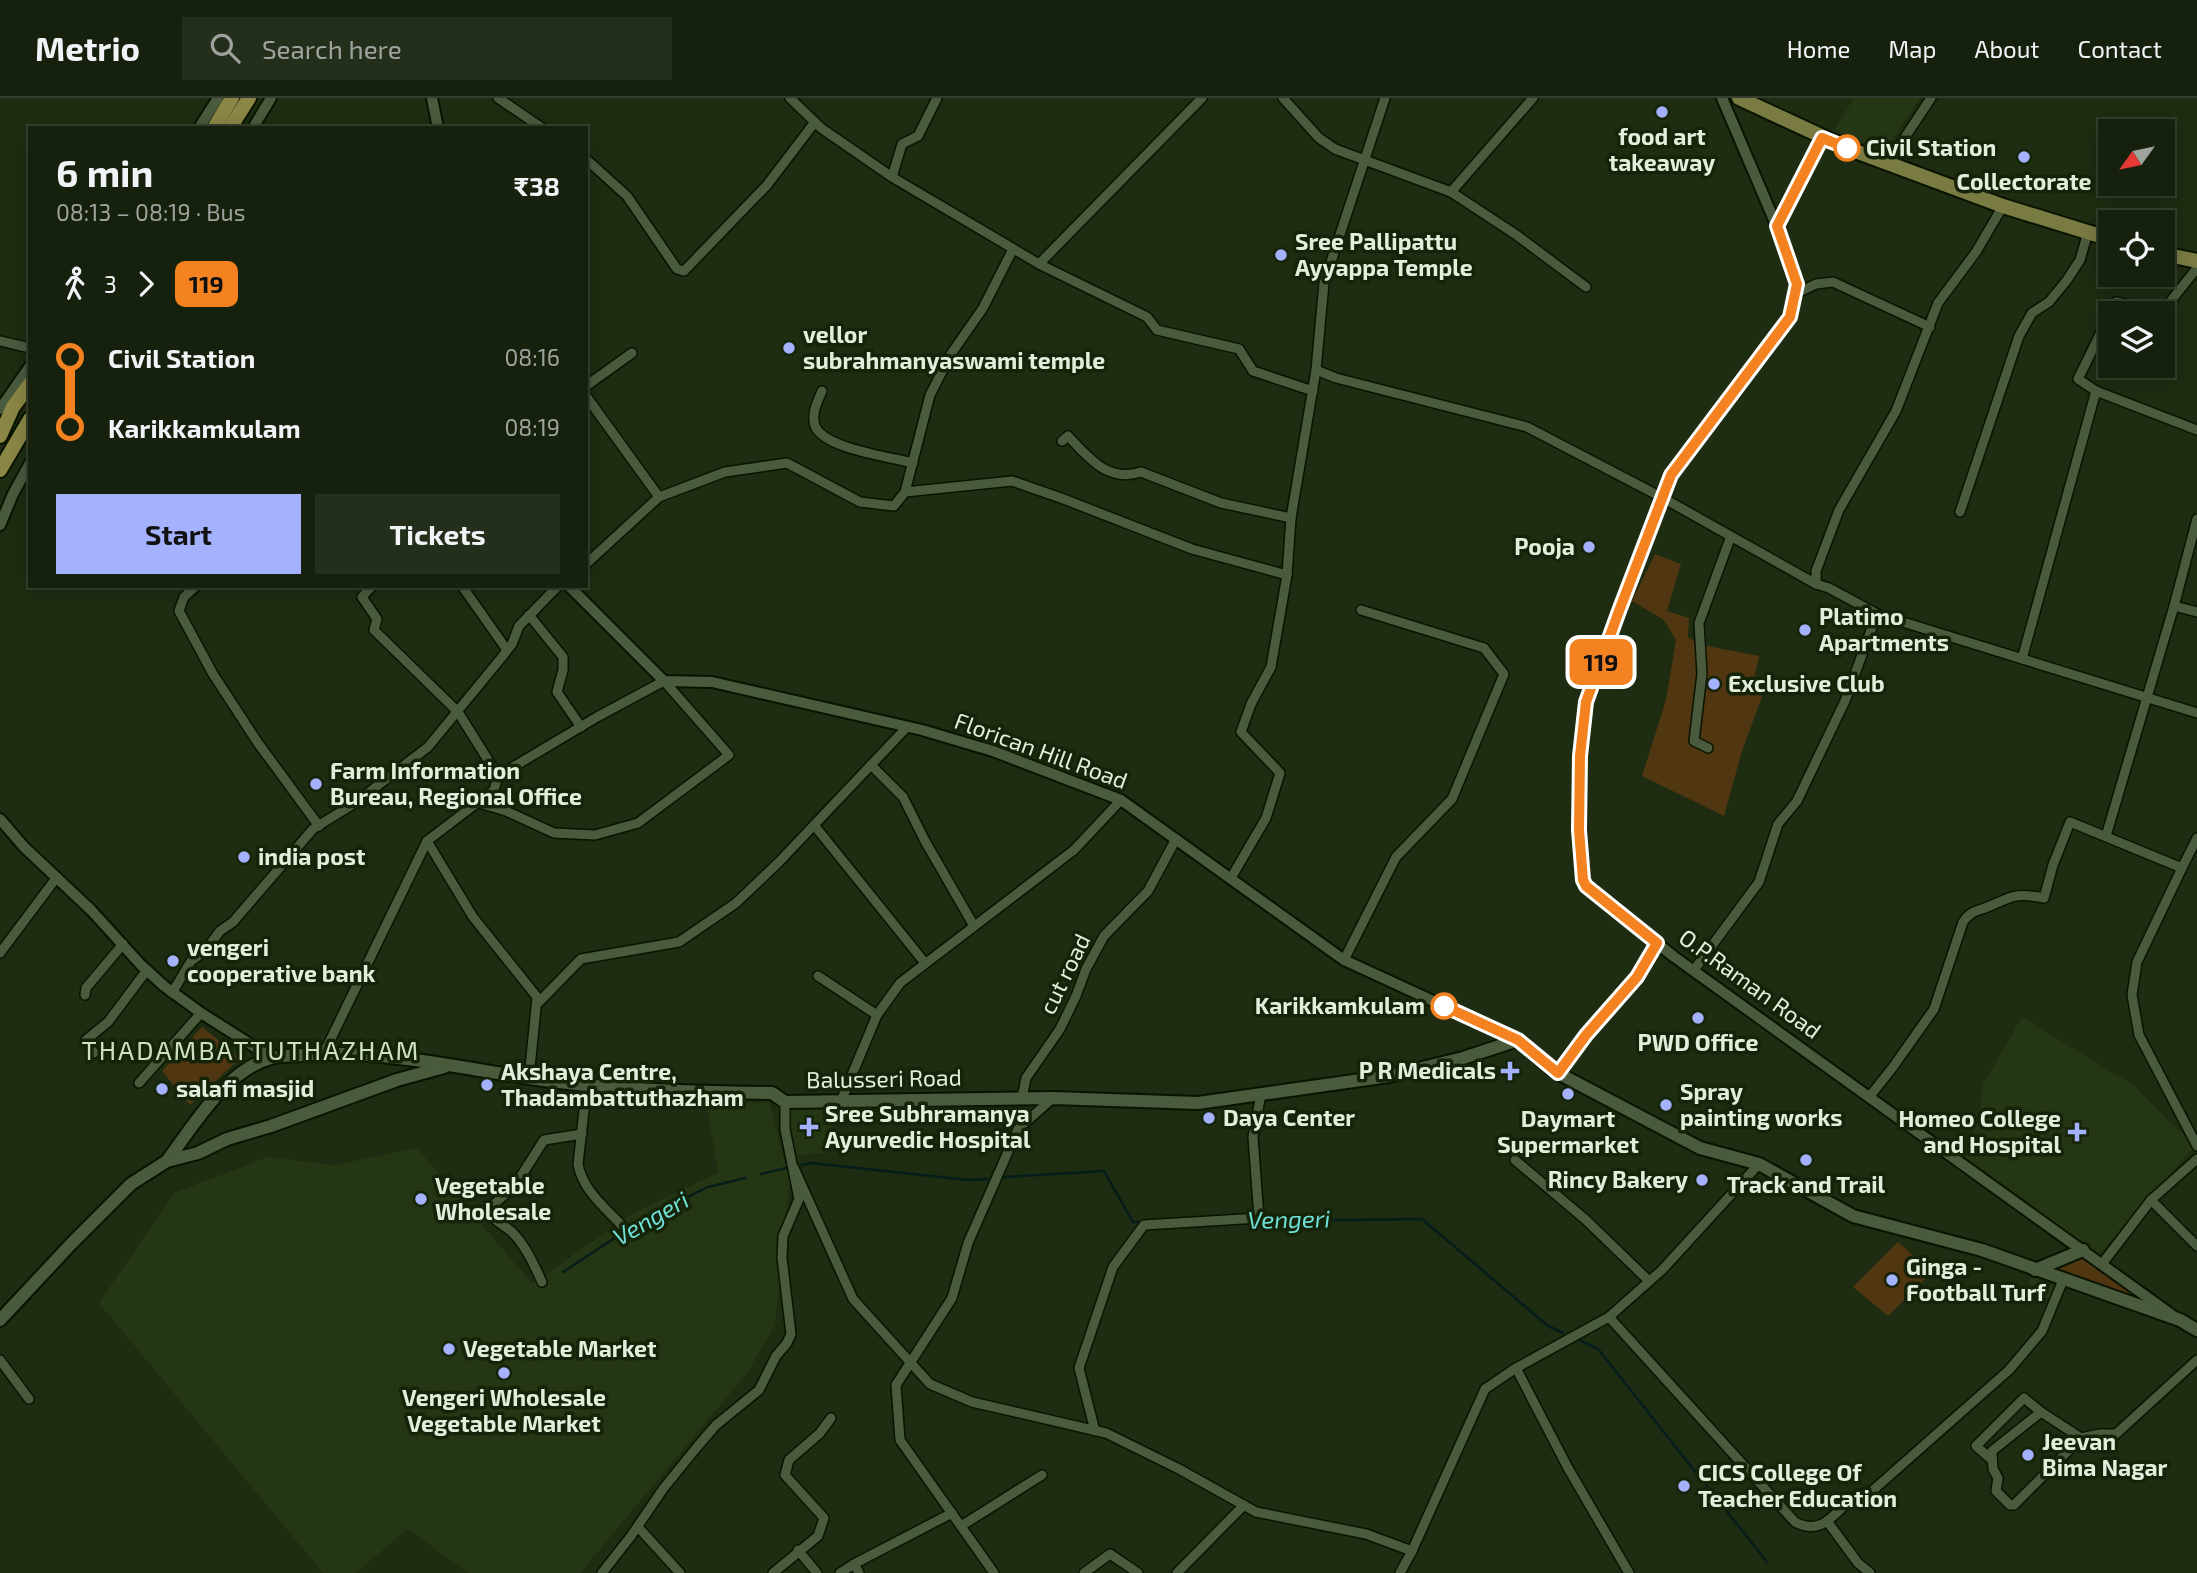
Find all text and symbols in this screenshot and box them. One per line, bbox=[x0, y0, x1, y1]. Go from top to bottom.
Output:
search box bbox=[182, 17, 672, 80]
text: Metrio bbox=[35, 28, 140, 68]
icon: search bbox=[206, 29, 244, 67]
text: Search here bbox=[262, 33, 402, 64]
text: Home bbox=[1787, 34, 1850, 63]
text: Map bbox=[1888, 34, 1936, 63]
text: About bbox=[1974, 34, 2040, 63]
text: Contact bbox=[2078, 34, 2162, 63]
marker: food art takeaway bbox=[1654, 104, 1670, 120]
north arrow bbox=[2098, 119, 2175, 196]
map controls bbox=[2098, 119, 2175, 378]
place label: food art takeaway bbox=[1609, 122, 1715, 176]
place label: Civil Station bbox=[1866, 133, 1996, 161]
marker: Civil Station bbox=[1834, 135, 1860, 161]
text: 6 min bbox=[56, 149, 153, 195]
marker: Collectorate bbox=[2016, 149, 2032, 165]
place label: Collectorate bbox=[1956, 167, 2092, 195]
text: ₹38 bbox=[514, 170, 560, 201]
text: 08:13 – 08:19 · Bus bbox=[56, 198, 245, 226]
button: locate bbox=[2098, 210, 2175, 287]
place label: Sree Pallipattu Ayyappa Temple bbox=[1295, 227, 1473, 281]
marker: Sree Pallipattu Ayyappa Temple bbox=[1273, 247, 1289, 263]
icon: walk bbox=[56, 265, 94, 303]
icon: forward bbox=[127, 265, 165, 303]
text: 119 bbox=[189, 269, 224, 298]
text: 3 bbox=[104, 270, 117, 298]
button: layers bbox=[2098, 301, 2175, 378]
place label: vellor subrahmanyaswami temple bbox=[803, 320, 1105, 374]
marker: vellor subrahmanyaswami temple bbox=[781, 340, 797, 356]
text: Civil Station bbox=[108, 342, 255, 373]
text: 08:16 bbox=[504, 343, 560, 371]
text: Karikkamkulam bbox=[108, 412, 301, 443]
text: 08:19 bbox=[504, 413, 560, 441]
button: Start bbox=[56, 494, 301, 574]
button: Tickets bbox=[315, 494, 560, 574]
place label: Pooja bbox=[1514, 532, 1575, 560]
marker: Pooja bbox=[1581, 539, 1597, 555]
place label: Platimo Apartments bbox=[1819, 602, 1949, 656]
marker: Platimo Apartments bbox=[1797, 622, 1813, 638]
line badge: 119 bbox=[1561, 639, 1641, 685]
text: 119 bbox=[1584, 647, 1618, 676]
place label: Exclusive Club bbox=[1728, 669, 1885, 697]
marker: Exclusive Club bbox=[1706, 676, 1722, 692]
street label: Florican Hill Road bbox=[951, 706, 1132, 794]
place label: Farm Information Bureau, Regional Office bbox=[330, 756, 582, 810]
marker: Farm Information Bureau, Regional Office bbox=[308, 776, 324, 792]
place label: india post bbox=[258, 842, 365, 870]
marker: india post bbox=[236, 849, 252, 865]
street label: O.P.Raman Road bbox=[1674, 922, 1827, 1044]
street label: cut road bbox=[1033, 929, 1096, 1018]
place label: vengeri cooperative bank bbox=[187, 933, 375, 987]
marker: vengeri cooperative bank bbox=[165, 953, 181, 969]
place label: Karikkamkulam bbox=[1255, 991, 1425, 1019]
marker: Karikkamkulam bbox=[1431, 993, 1457, 1019]
marker: PWD Office bbox=[1690, 1010, 1706, 1026]
place label: PWD Office bbox=[1637, 1028, 1759, 1056]
district label: THADAMBATTUTHAZHAM bbox=[82, 1034, 420, 1065]
place label: P R Medicals bbox=[1359, 1056, 1496, 1084]
place label: Akshaya Centre, Thadambattuthazham bbox=[501, 1057, 744, 1111]
street label: Balusseri Road bbox=[806, 1063, 962, 1093]
marker: P R Medicals bbox=[1502, 1063, 1518, 1079]
place label: salafi masjid bbox=[176, 1074, 314, 1102]
marker: Akshaya Centre, Thadambattuthazham bbox=[479, 1077, 495, 1093]
place label: Spray painting works bbox=[1680, 1077, 1842, 1131]
marker: salafi masjid bbox=[154, 1081, 170, 1097]
marker: Daymart Supermarket bbox=[1560, 1086, 1576, 1102]
marker: Spray painting works bbox=[1658, 1097, 1674, 1113]
place label: Sree Subhramanya Ayurvedic Hospital bbox=[825, 1099, 1031, 1153]
place label: Daya Center bbox=[1223, 1103, 1355, 1131]
place label: Daymart Supermarket bbox=[1497, 1104, 1639, 1158]
place label: Homeo College and Hospital bbox=[1898, 1104, 2061, 1158]
marker: Daya Center bbox=[1201, 1110, 1217, 1126]
marker: Sree Subhramanya Ayurvedic Hospital bbox=[799, 1117, 819, 1137]
marker: Homeo College and Hospital bbox=[2067, 1122, 2087, 1142]
marker: Track and Trail bbox=[1798, 1152, 1814, 1168]
place label: Rincy Bakery bbox=[1548, 1165, 1688, 1193]
place label: Track and Trail bbox=[1727, 1170, 1886, 1198]
place label: Vegetable Wholesale bbox=[435, 1171, 551, 1225]
marker: Rincy Bakery bbox=[1694, 1172, 1710, 1188]
water label: Vengeri bbox=[607, 1184, 693, 1251]
marker: Vegetable Wholesale bbox=[413, 1191, 429, 1207]
water label: Vengeri bbox=[1247, 1203, 1331, 1234]
place label: Ginga - Football Turf bbox=[1906, 1252, 2046, 1306]
marker: Ginga - Football Turf bbox=[1884, 1272, 1900, 1288]
place label: Vegetable Market bbox=[463, 1334, 657, 1362]
marker: Vegetable Market bbox=[441, 1341, 457, 1357]
marker: Vengeri Wholesale Vegetable Market bbox=[496, 1365, 512, 1381]
place label: Vengeri Wholesale Vegetable Market bbox=[402, 1383, 606, 1437]
place label: Jeevan Bima Nagar bbox=[2042, 1427, 2167, 1481]
marker: Jeevan Bima Nagar bbox=[2020, 1447, 2036, 1463]
place label: CICS College Of Teacher Education bbox=[1698, 1458, 1897, 1512]
marker: CICS College Of Teacher Education bbox=[1676, 1478, 1692, 1494]

